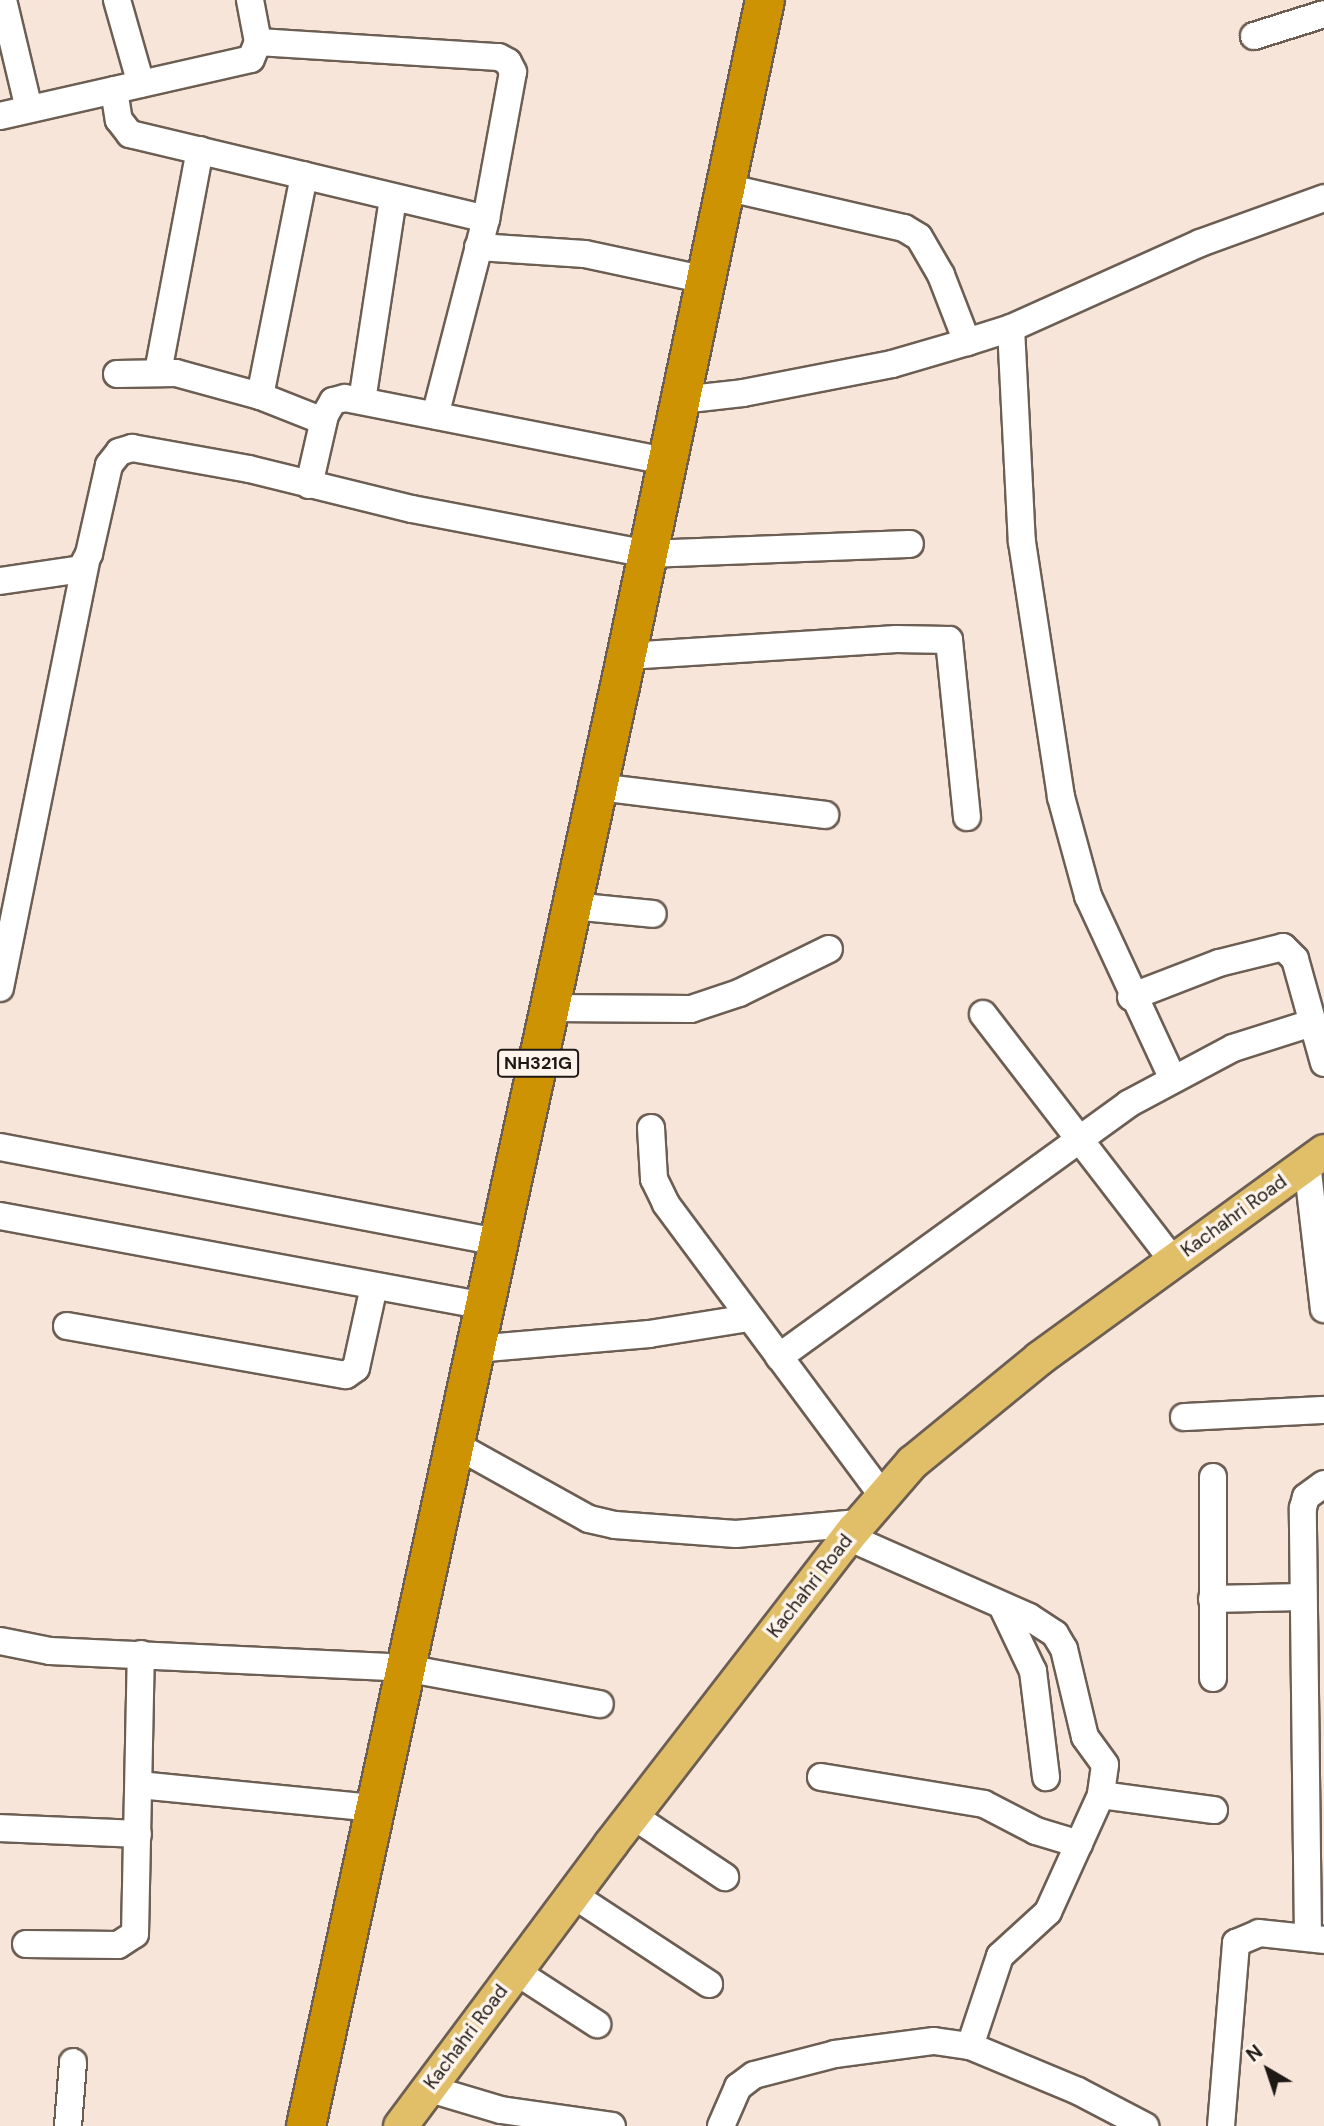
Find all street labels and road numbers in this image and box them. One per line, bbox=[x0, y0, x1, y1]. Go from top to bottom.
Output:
road number: NH321G bbox=[496, 1048, 580, 1078]
street label: Kachahri Road bbox=[1177, 1170, 1291, 1262]
street label: Kachahri Road bbox=[763, 1530, 857, 1642]
street label: Kachahri Road bbox=[419, 1980, 513, 2094]

